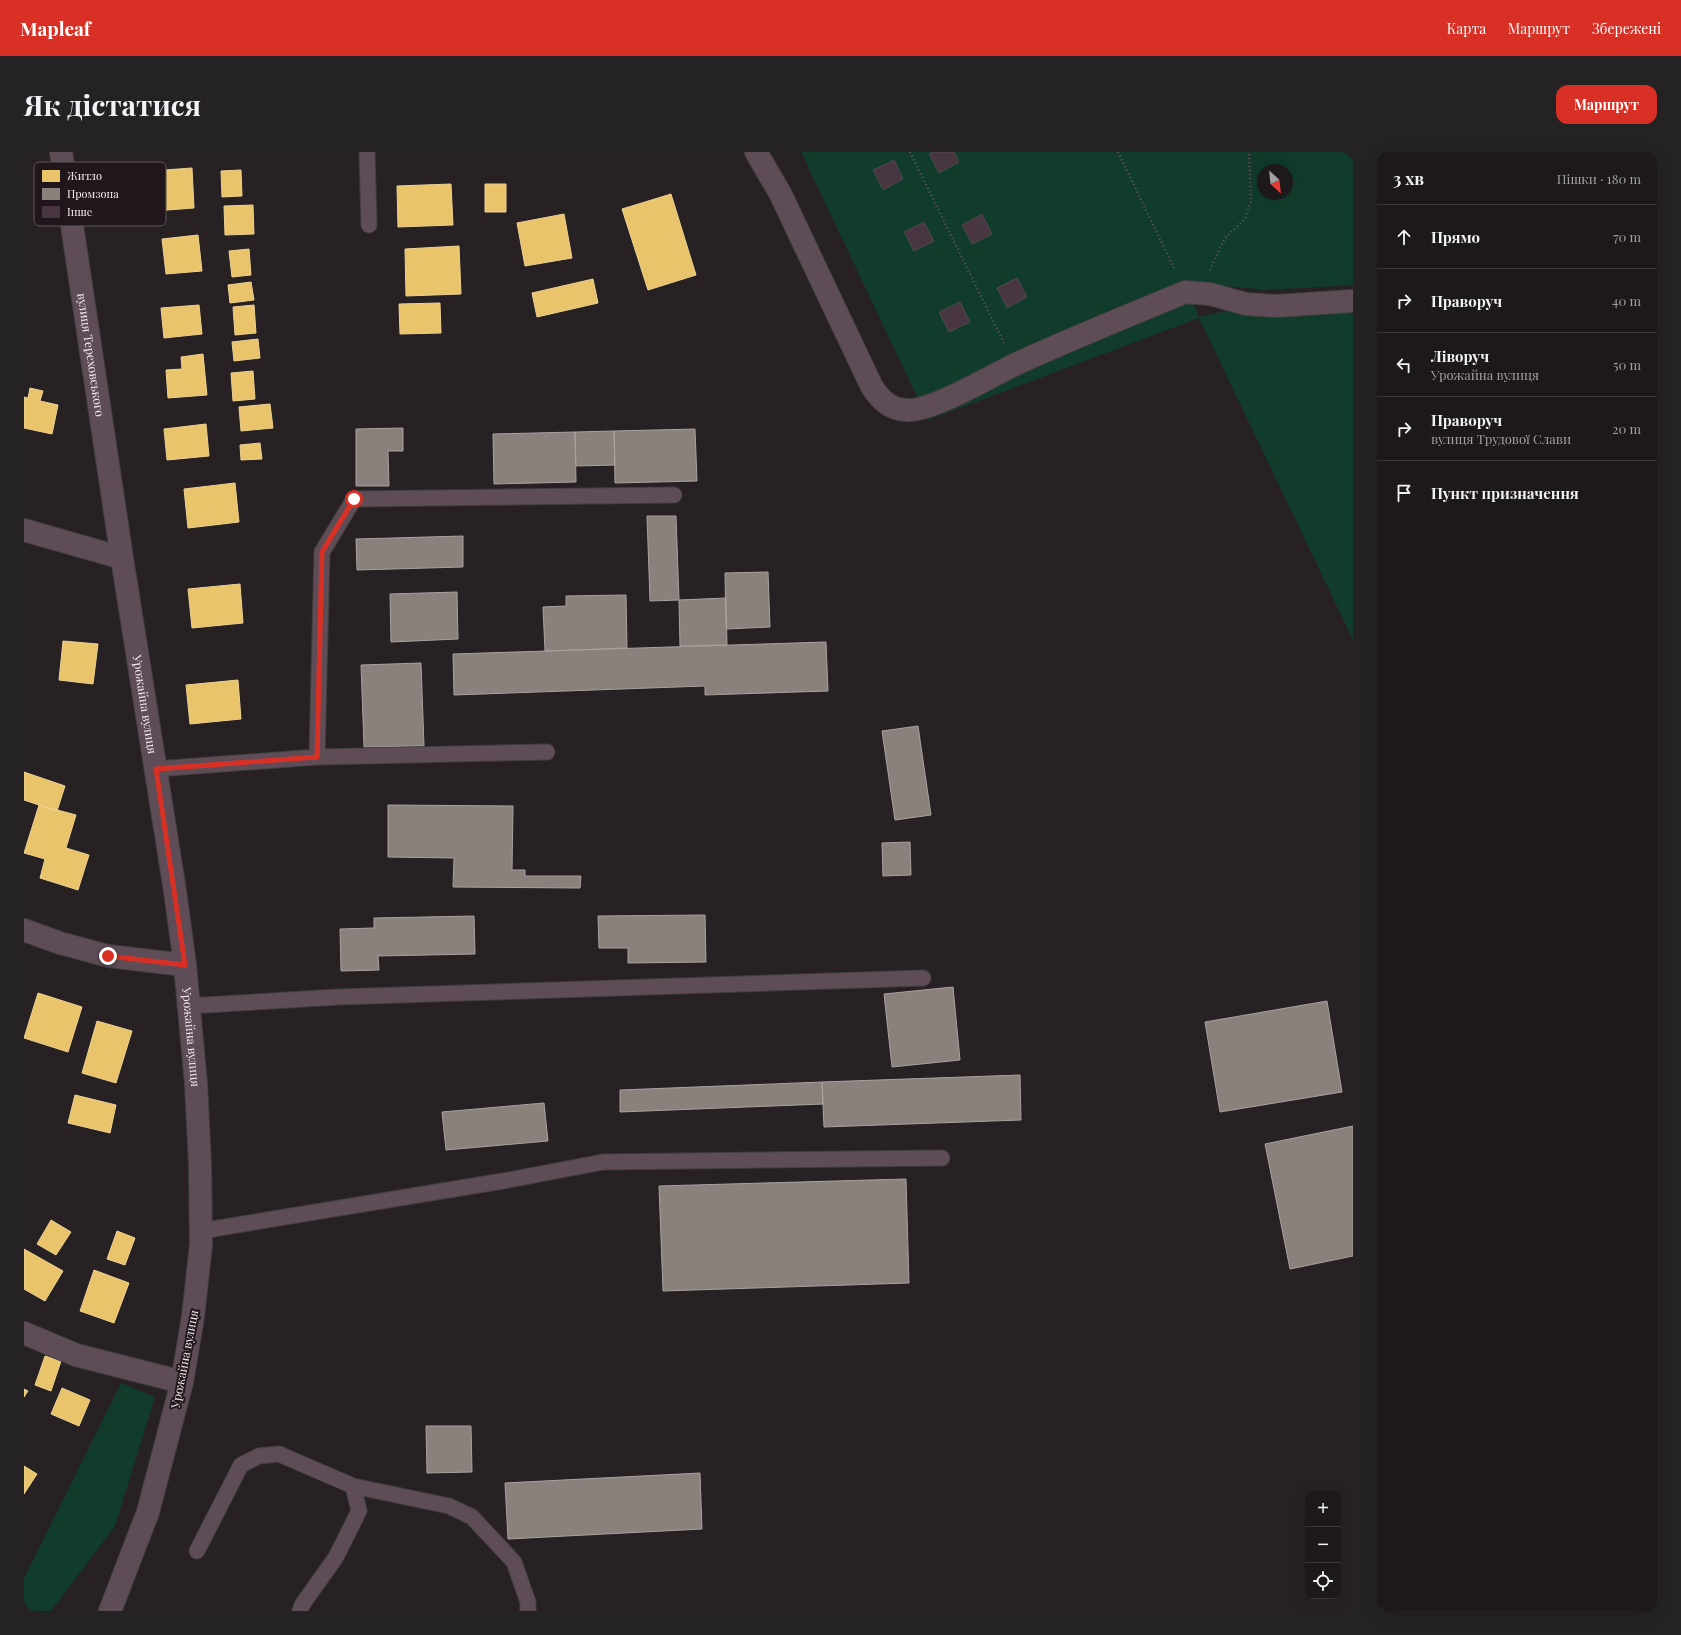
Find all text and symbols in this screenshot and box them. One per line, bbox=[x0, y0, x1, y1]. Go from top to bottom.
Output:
text: Mapleaf bbox=[20, 15, 91, 41]
text: Карта bbox=[1447, 19, 1486, 38]
text: Маршрут bbox=[1508, 19, 1570, 38]
text: Збережені bbox=[1592, 19, 1661, 38]
button: Маршрут bbox=[1556, 85, 1657, 124]
text: Як дістатися bbox=[24, 86, 201, 123]
legend bbox=[34, 162, 166, 226]
north arrow bbox=[1257, 164, 1293, 200]
text: 3 хв bbox=[1393, 167, 1424, 189]
text: Житло bbox=[67, 168, 102, 183]
text: Пішки · 180 m bbox=[1557, 170, 1641, 187]
text: Промзона bbox=[67, 186, 119, 201]
text: Інше bbox=[67, 204, 93, 219]
icon: ahead bbox=[1393, 226, 1415, 248]
text: Прямо bbox=[1431, 227, 1480, 247]
text: 70 m bbox=[1613, 228, 1641, 245]
icon: right bbox=[1393, 290, 1415, 312]
text: Праворуч bbox=[1431, 291, 1502, 311]
street label: вулиця Тереховського bbox=[74, 292, 109, 418]
text: 40 m bbox=[1612, 292, 1641, 309]
text: Ліворуч bbox=[1431, 346, 1489, 366]
icon: left bbox=[1393, 354, 1415, 376]
text: 50 m bbox=[1613, 356, 1641, 373]
text: Урожайна вулиця bbox=[1431, 366, 1539, 383]
text: Праворуч bbox=[1431, 410, 1502, 430]
icon: right bbox=[1393, 418, 1415, 440]
text: 20 m bbox=[1612, 420, 1641, 437]
text: вулиця Трудової Слави bbox=[1431, 430, 1571, 447]
icon: arrive bbox=[1393, 482, 1415, 504]
text: Пункт призначення bbox=[1431, 483, 1579, 503]
route start bbox=[345, 490, 363, 508]
street label: Урожайна вулиця bbox=[129, 653, 161, 755]
route end bbox=[99, 947, 117, 965]
street label: Урожайна вулиця bbox=[179, 985, 204, 1088]
street label: Урожайна вулиця bbox=[166, 1308, 201, 1410]
map controls bbox=[1305, 1491, 1341, 1599]
button: + bbox=[1305, 1491, 1341, 1527]
button: − bbox=[1305, 1527, 1341, 1563]
button: locate bbox=[1305, 1563, 1341, 1599]

